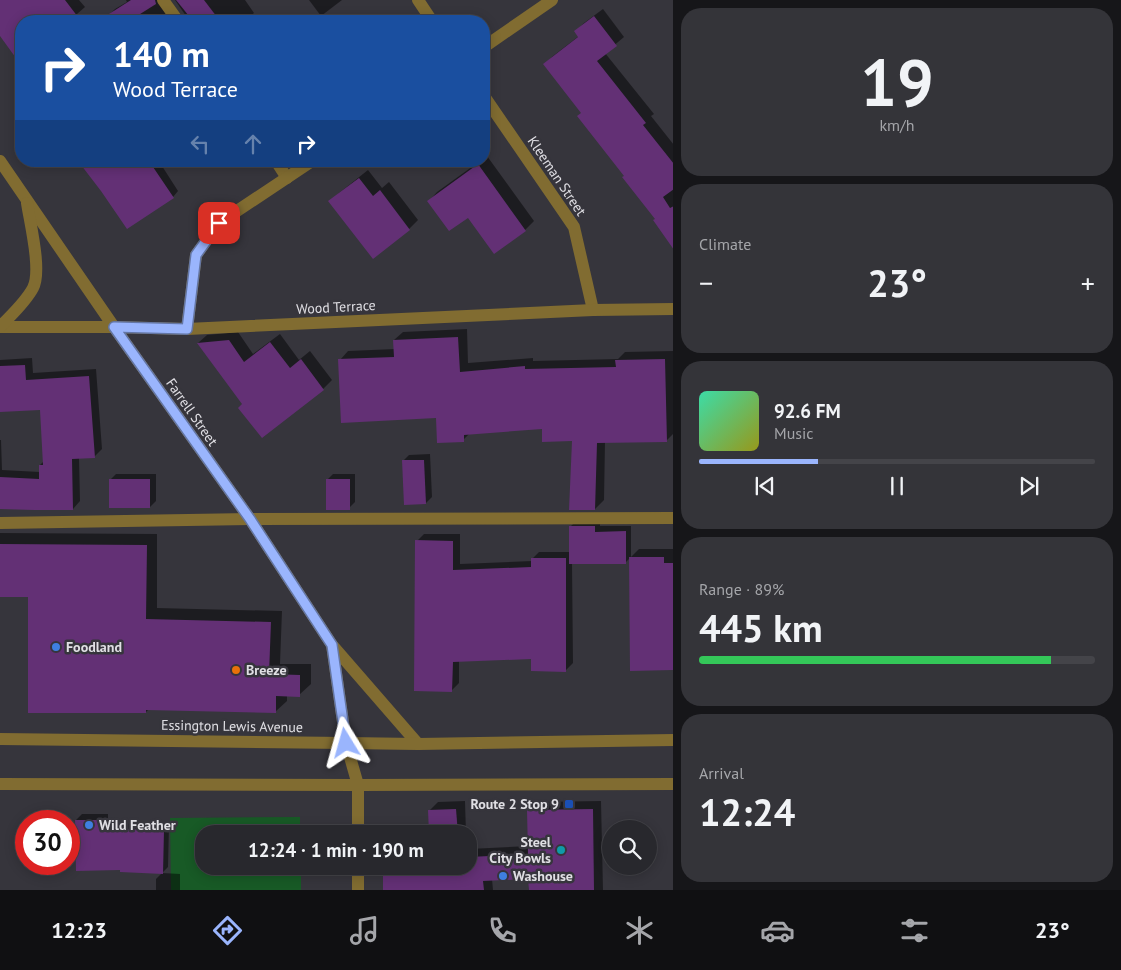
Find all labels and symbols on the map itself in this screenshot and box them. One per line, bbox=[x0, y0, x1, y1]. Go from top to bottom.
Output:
street label: Kleeman Street bbox=[524, 133, 590, 219]
pin bbox=[198, 202, 240, 244]
street label: Wood Terrace bbox=[296, 296, 376, 318]
street label: Farrell Street bbox=[162, 375, 222, 450]
place label: Foodland bbox=[66, 638, 122, 656]
marker: Foodland bbox=[50, 641, 62, 653]
place label: Breeze bbox=[246, 661, 287, 679]
marker: Breeze bbox=[230, 664, 242, 676]
street label: Essington Lewis Avenue bbox=[161, 716, 303, 736]
position arrow bbox=[319, 716, 371, 768]
place label: Route 2 Stop 9 bbox=[470, 795, 559, 813]
marker: Route 2 Stop 9 bbox=[563, 798, 575, 810]
speed limit sign: 30 bbox=[15, 810, 80, 875]
place label: Wild Feather bbox=[99, 816, 176, 834]
marker: Wild Feather bbox=[83, 819, 95, 831]
place label: Steel City Bowls bbox=[489, 833, 552, 867]
marker: Steel City Bowls bbox=[555, 844, 567, 856]
place label: Washouse bbox=[513, 867, 573, 885]
marker: Washouse bbox=[497, 870, 509, 882]

